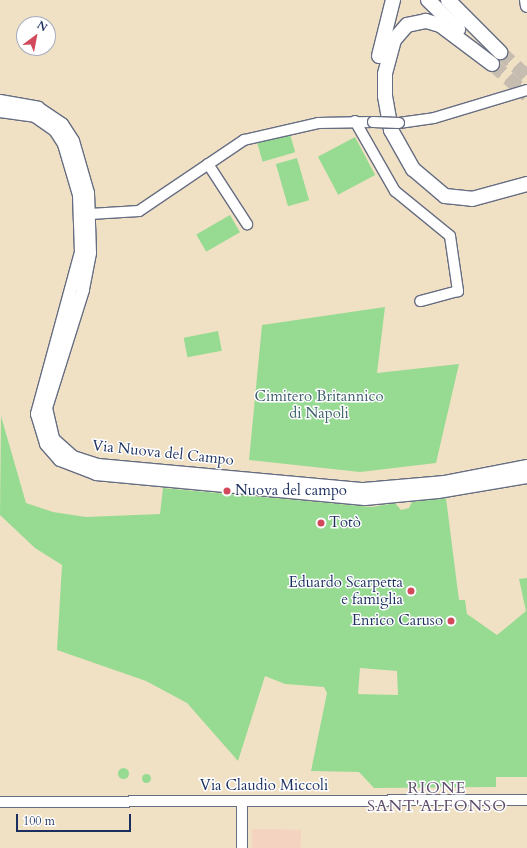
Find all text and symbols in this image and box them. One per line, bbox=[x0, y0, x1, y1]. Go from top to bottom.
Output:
north arrow bbox=[16, 16, 56, 56]
text: N bbox=[34, 17, 50, 35]
park label: Cimitero Britannico di Napoli bbox=[254, 387, 384, 422]
street label: Via Nuova del Campo bbox=[91, 437, 235, 469]
place label: Nuova del campo bbox=[235, 482, 347, 500]
marker: Nuova del campo bbox=[222, 486, 232, 496]
place label: Totò bbox=[329, 514, 361, 532]
marker: Totò bbox=[316, 518, 326, 528]
place label: Eduardo Scarpetta e famiglia bbox=[288, 573, 403, 608]
marker: Eduardo Scarpetta e famiglia bbox=[406, 586, 416, 596]
place label: Enrico Caruso bbox=[352, 612, 443, 630]
marker: Enrico Caruso bbox=[446, 616, 456, 626]
street label: Via Claudio Miccoli bbox=[200, 777, 328, 795]
district label: RIONE SANT'ALFONSO bbox=[367, 778, 507, 816]
scale bar bbox=[18, 806, 133, 832]
text: 100 m bbox=[23, 813, 55, 829]

